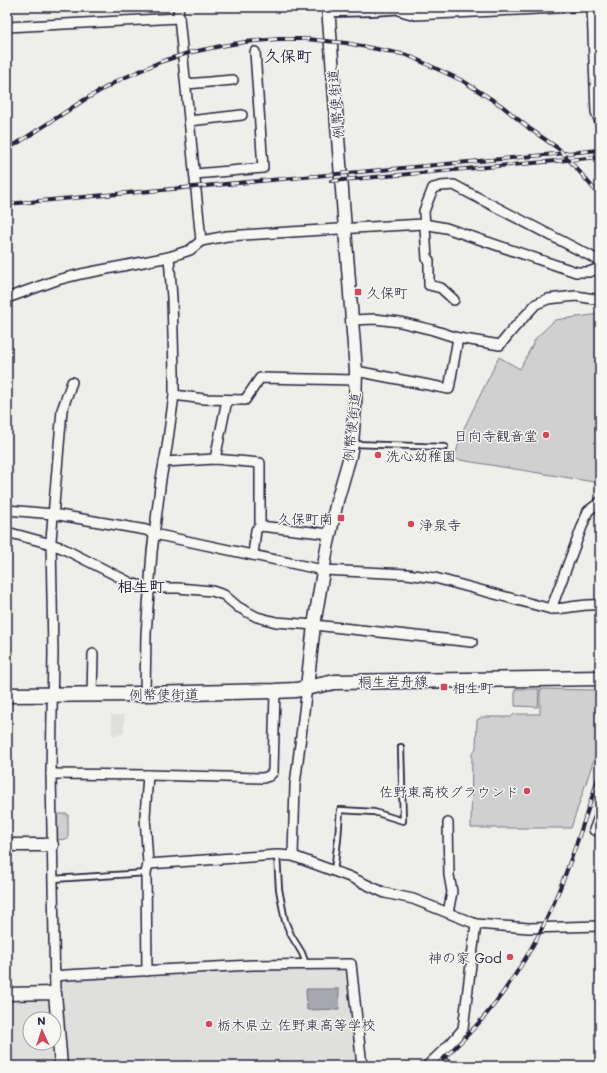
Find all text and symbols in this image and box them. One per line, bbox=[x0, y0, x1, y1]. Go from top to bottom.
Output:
district label: 久保町 bbox=[264, 45, 312, 66]
street label: 例幣使街道 bbox=[322, 68, 348, 140]
place label: 久保町 bbox=[366, 283, 408, 302]
marker: 久保町 bbox=[353, 287, 363, 297]
street label: 例幣使街道 bbox=[338, 391, 364, 463]
place label: 日向寺観音堂 bbox=[454, 426, 538, 445]
marker: 日向寺観音堂 bbox=[541, 430, 551, 440]
place label: 洗心幼稚園 bbox=[386, 446, 456, 465]
marker: 洗心幼稚園 bbox=[373, 450, 383, 460]
place label: 久保町南 bbox=[277, 509, 333, 528]
marker: 久保町南 bbox=[336, 513, 346, 523]
place label: 浄泉寺 bbox=[419, 515, 461, 534]
marker: 浄泉寺 bbox=[406, 519, 416, 529]
district label: 相生町 bbox=[117, 575, 165, 596]
street label: 桐生岩舟線 bbox=[358, 671, 428, 691]
place label: 相生町 bbox=[452, 678, 494, 697]
marker: 相生町 bbox=[439, 682, 449, 692]
street label: 例幣使街道 bbox=[129, 684, 199, 704]
place label: 佐野東高校グラウンド bbox=[379, 782, 519, 801]
marker: 佐野東高校グラウンド bbox=[522, 786, 532, 796]
place label: 神の家 God bbox=[428, 948, 502, 967]
marker: 神の家 God bbox=[505, 952, 515, 962]
north arrow bbox=[22, 1011, 62, 1051]
text: N bbox=[37, 1013, 46, 1028]
place label: 栃木県立 佐野東高等学校 bbox=[217, 1015, 375, 1034]
marker: 栃木県立 佐野東高等学校 bbox=[204, 1019, 214, 1029]

